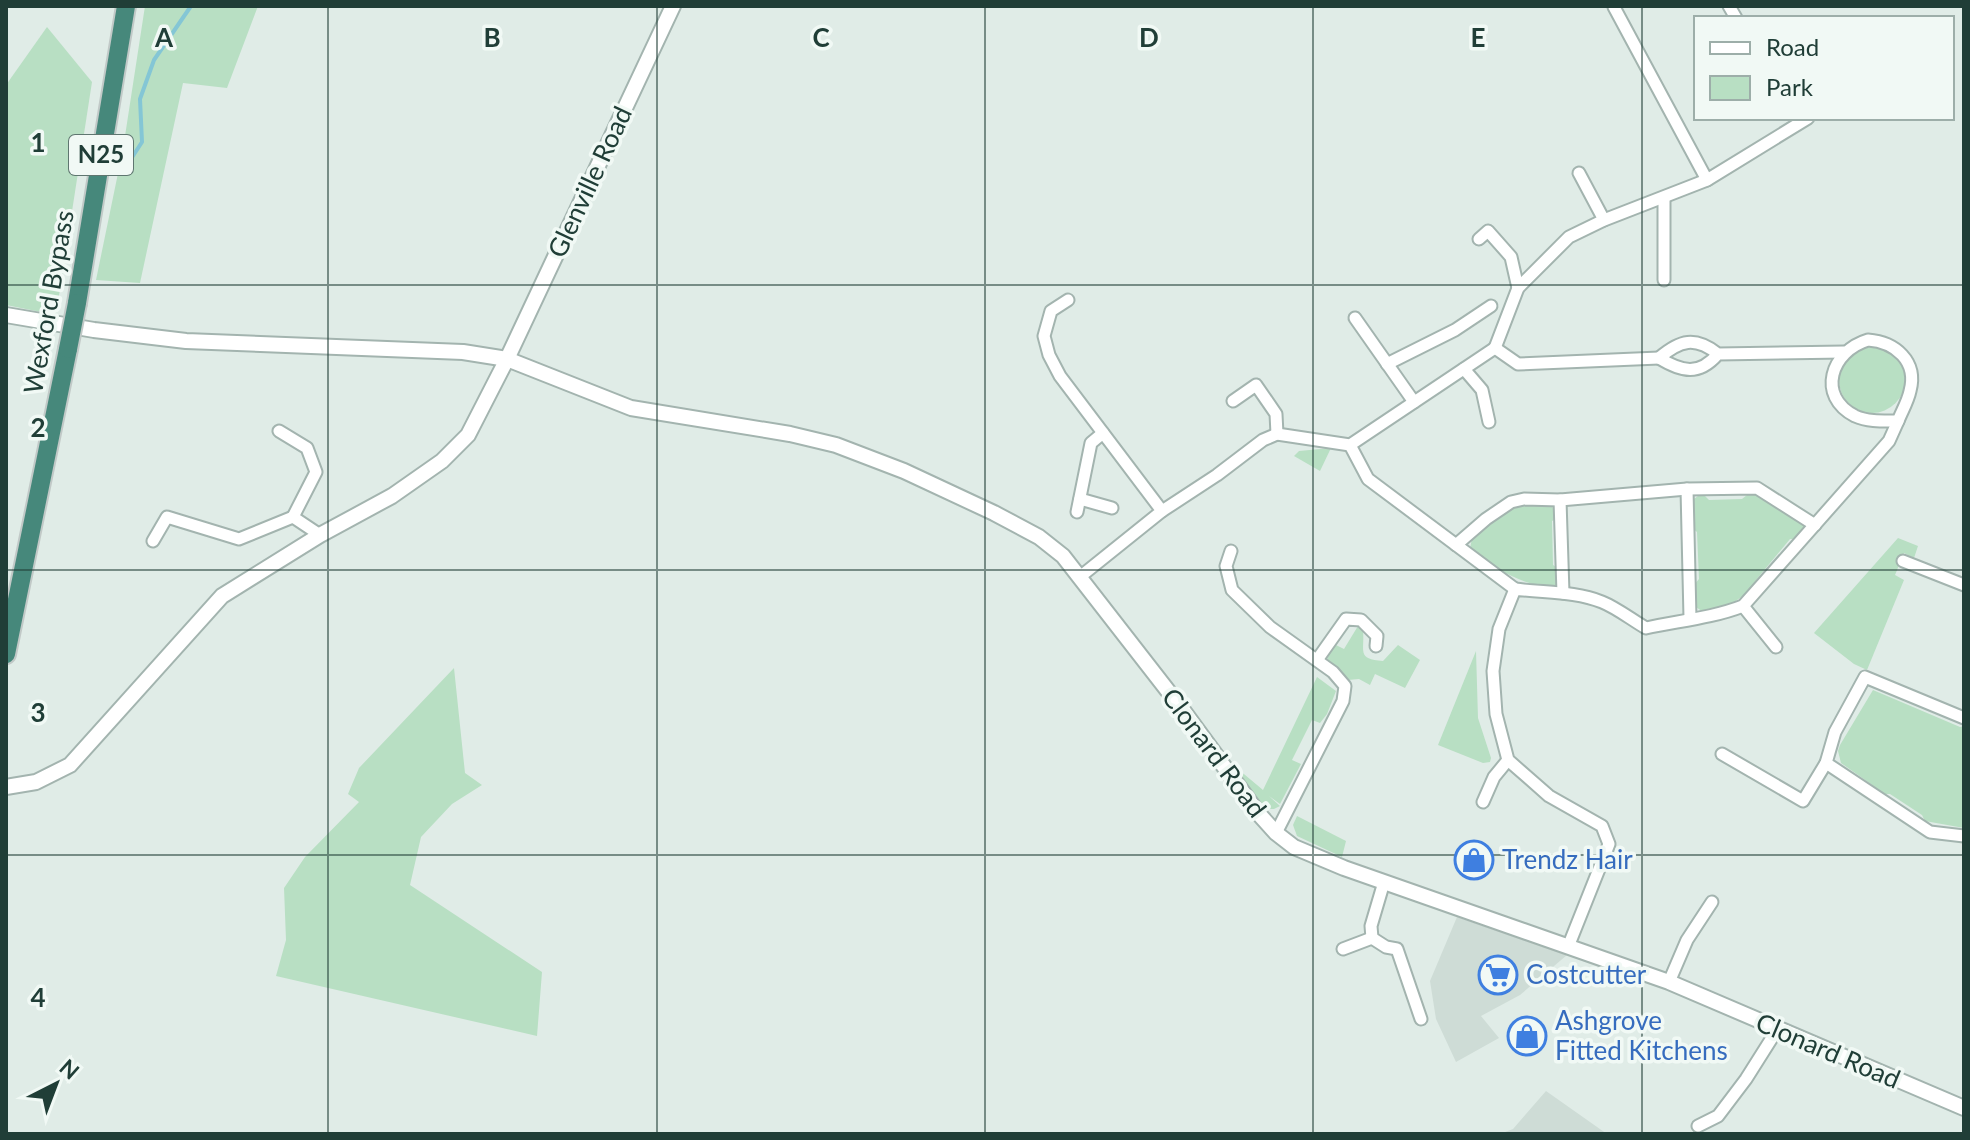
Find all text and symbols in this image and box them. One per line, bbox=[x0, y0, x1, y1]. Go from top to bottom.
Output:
legend bbox=[1694, 16, 1954, 120]
text: A bbox=[154, 21, 174, 53]
text: B bbox=[483, 21, 501, 53]
text: C bbox=[812, 21, 830, 53]
text: D bbox=[1139, 21, 1159, 53]
text: E bbox=[1471, 21, 1485, 53]
text: Road bbox=[1766, 32, 1819, 61]
text: Park bbox=[1766, 72, 1814, 101]
street label: Glenville Road bbox=[540, 101, 638, 262]
text: 1 bbox=[30, 126, 46, 158]
road number: N25 bbox=[69, 135, 133, 175]
street label: Wexford Bypass bbox=[16, 208, 80, 396]
text: 2 bbox=[30, 411, 46, 443]
street label: Clonard Road bbox=[1156, 681, 1274, 823]
text: 3 bbox=[30, 696, 46, 728]
shop icon: Trendz Hair bbox=[1453, 839, 1495, 881]
place label: Trendz Hair bbox=[1502, 843, 1633, 875]
supermarket icon: Costcutter bbox=[1477, 954, 1519, 996]
place label: Costcutter bbox=[1526, 958, 1647, 990]
text: 4 bbox=[30, 981, 46, 1013]
place label: Ashgrove Fitted Kitchens bbox=[1555, 1004, 1728, 1066]
street label: Clonard Road bbox=[1751, 1005, 1905, 1095]
shop icon: Ashgrove Fitted Kitchens bbox=[1506, 1015, 1548, 1057]
north arrow bbox=[16, 1044, 96, 1124]
text: N bbox=[54, 1053, 85, 1084]

